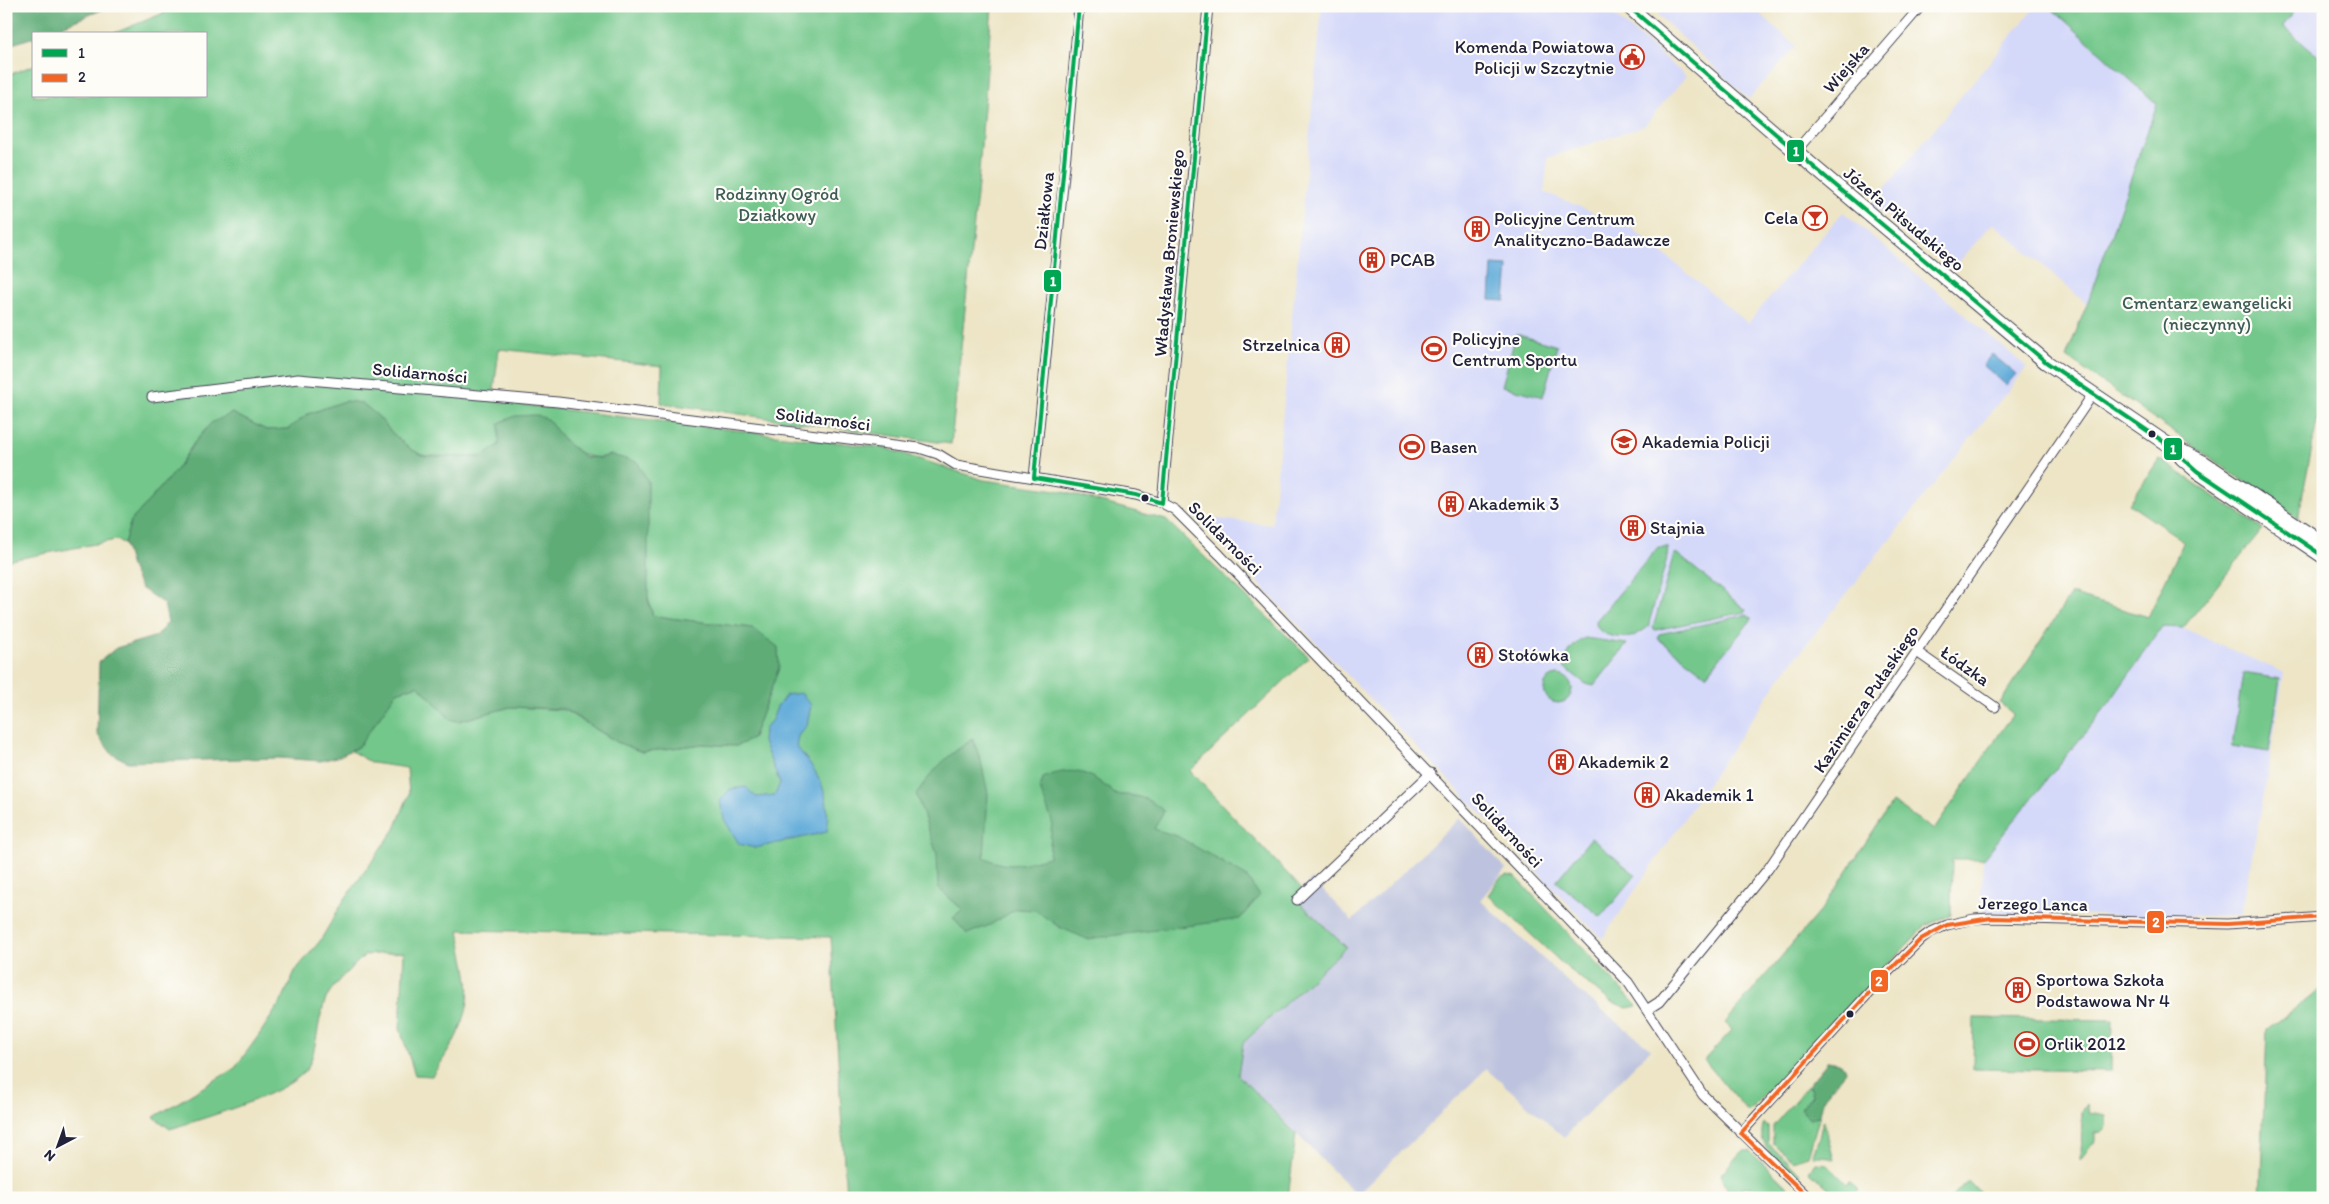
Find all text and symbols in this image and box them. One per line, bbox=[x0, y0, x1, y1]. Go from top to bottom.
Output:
legend bbox=[32, 32, 208, 98]
place label: Komenda Powiatowa Policji w Szczytnie bbox=[1455, 36, 1614, 79]
street label: Wiejska bbox=[1818, 38, 1874, 98]
text: 1 bbox=[78, 44, 85, 62]
public building icon: Komenda Powiatowa Policji w Szczytnie bbox=[1619, 44, 1645, 70]
text: 2 bbox=[78, 68, 86, 86]
line badge: 1 bbox=[1786, 139, 1805, 163]
text: 1 bbox=[1793, 143, 1800, 160]
street label: Władysława Broniewskiego bbox=[1149, 148, 1189, 358]
street label: Józefa Piłsudskiego bbox=[1839, 162, 1969, 276]
street label: Działkowa bbox=[1029, 170, 1059, 251]
park label: Rodzinny Ogród Działkowy bbox=[715, 183, 839, 226]
bar icon: Cela bbox=[1802, 205, 1828, 231]
place label: Cela bbox=[1764, 207, 1798, 229]
place label: Policyjne Centrum Analityczno-Badawcze bbox=[1494, 208, 1670, 251]
building icon: Policyjne Centrum Analityczno-Badawcze bbox=[1464, 216, 1490, 242]
building icon: PCAB bbox=[1359, 247, 1385, 273]
place label: PCAB bbox=[1390, 249, 1435, 271]
line badge: 1 bbox=[1043, 269, 1062, 293]
text: 1 bbox=[1050, 273, 1057, 290]
park label: Cmentarz ewangelicki (nieczynny) bbox=[2122, 292, 2292, 335]
place label: Policyjne Centrum Sportu bbox=[1452, 328, 1577, 371]
building icon: Strzelnica bbox=[1324, 332, 1350, 358]
place label: Strzelnica bbox=[1242, 334, 1321, 356]
sports icon: Policyjne Centrum Sportu bbox=[1421, 336, 1447, 362]
street label: Solidarności bbox=[372, 358, 468, 388]
street label: Solidarności bbox=[774, 402, 872, 436]
school or university icon: Akademia Policji bbox=[1611, 429, 1637, 455]
unlabelled marker bbox=[2147, 429, 2157, 439]
place label: Akademia Policji bbox=[1642, 431, 1770, 453]
sports icon: Basen bbox=[1399, 434, 1425, 460]
place label: Basen bbox=[1430, 436, 1478, 458]
line badge: 1 bbox=[2163, 437, 2183, 461]
text: 1 bbox=[2170, 441, 2177, 458]
building icon: Akademik 3 bbox=[1438, 491, 1464, 517]
unlabelled marker bbox=[1140, 493, 1150, 503]
place label: Akademik 3 bbox=[1468, 493, 1559, 515]
street label: Solidarności bbox=[1184, 497, 1266, 579]
building icon: Stajnia bbox=[1620, 515, 1646, 541]
place label: Stajnia bbox=[1650, 517, 1706, 539]
street label: Kazimierza Pułaskiego bbox=[1808, 621, 1924, 777]
street label: Łódzka bbox=[1936, 641, 1995, 691]
building icon: Stołówka bbox=[1467, 642, 1493, 668]
place label: Stołówka bbox=[1498, 644, 1569, 666]
building icon: Akademik 2 bbox=[1548, 749, 1574, 775]
place label: Akademik 2 bbox=[1578, 751, 1669, 773]
building icon: Akademik 1 bbox=[1634, 782, 1660, 808]
place label: Akademik 1 bbox=[1664, 784, 1754, 806]
street label: Solidarności bbox=[1466, 788, 1548, 872]
street label: Jerzego Lanca bbox=[1978, 892, 2088, 916]
line badge: 2 bbox=[2146, 910, 2165, 934]
text: 2 bbox=[2152, 914, 2160, 931]
line badge: 2 bbox=[1870, 969, 1889, 993]
place label: Sportowa Szkoła Podstawowa Nr 4 bbox=[2036, 969, 2170, 1012]
text: 2 bbox=[1875, 973, 1883, 990]
building icon: Sportowa Szkoła Podstawowa Nr 4 bbox=[2005, 977, 2031, 1003]
unlabelled marker bbox=[1845, 1009, 1855, 1019]
sports icon: Orlik 2012 bbox=[2014, 1031, 2040, 1057]
place label: Orlik 2012 bbox=[2044, 1033, 2126, 1055]
north arrow bbox=[32, 1122, 82, 1172]
text: N bbox=[41, 1146, 59, 1165]

